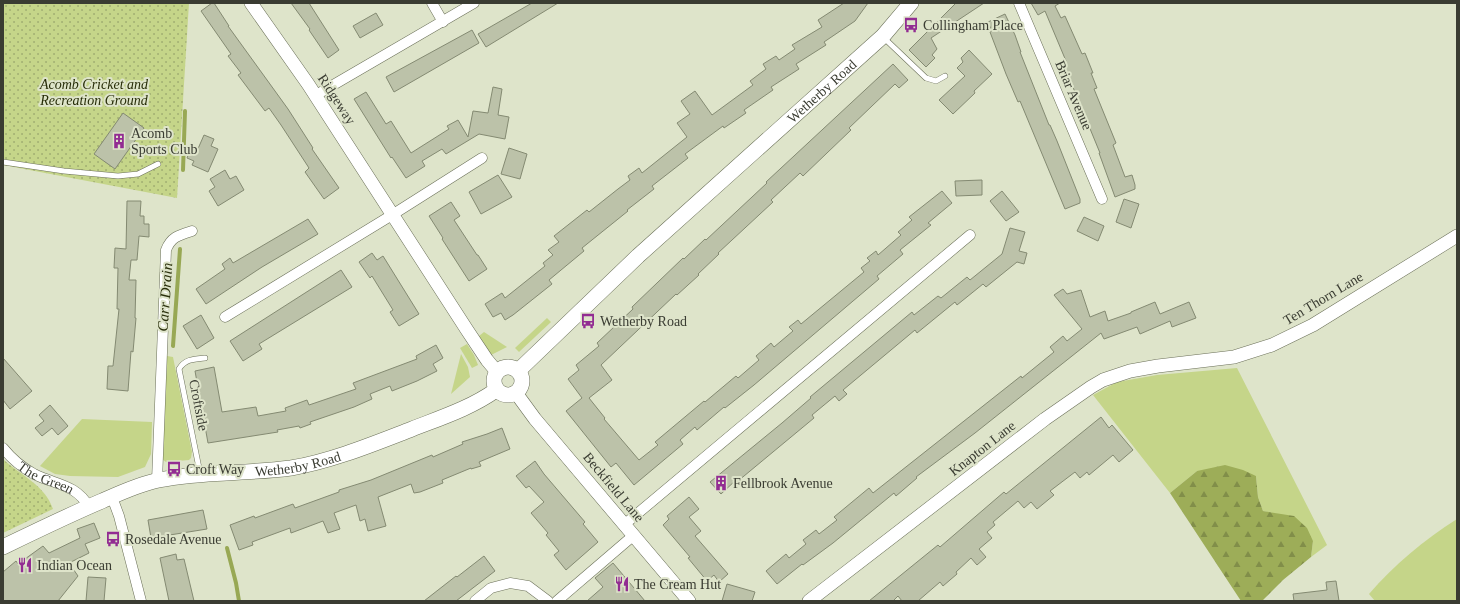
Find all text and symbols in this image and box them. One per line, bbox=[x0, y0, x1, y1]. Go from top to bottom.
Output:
bus stop icon: Collingham Place bbox=[902, 16, 920, 34]
place label: Collingham Place bbox=[923, 18, 1023, 33]
street label: Wetherby Road bbox=[785, 57, 859, 126]
street label: Briar Avenue bbox=[1052, 58, 1095, 132]
street label: Ridgeway bbox=[315, 71, 358, 127]
park label: Acomb Cricket and Recreation Ground bbox=[39, 77, 149, 108]
place label: Acomb Sports Club bbox=[131, 126, 198, 157]
building icon: Acomb Sports Club bbox=[110, 132, 128, 150]
water label: Carr Drain bbox=[155, 262, 175, 332]
street label: Ten Thorn Lane bbox=[1281, 269, 1366, 328]
bus stop icon: Wetherby Road bbox=[579, 312, 597, 330]
place label: Wetherby Road bbox=[600, 314, 687, 329]
street label: Croftside bbox=[186, 378, 211, 432]
street label: Knapton Lane bbox=[946, 418, 1018, 479]
street label: Wetherby Road bbox=[254, 449, 343, 479]
street label: Beckfield Lane bbox=[580, 450, 647, 525]
street label: The Green bbox=[15, 459, 76, 497]
bus stop icon: Croft Way bbox=[165, 460, 183, 478]
place label: Croft Way bbox=[186, 462, 244, 477]
building icon: Fellbrook Avenue bbox=[712, 474, 730, 492]
place label: Fellbrook Avenue bbox=[733, 476, 833, 491]
bus stop icon: Rosedale Avenue bbox=[104, 530, 122, 548]
place label: Rosedale Avenue bbox=[125, 532, 222, 547]
restaurant icon: Indian Ocean bbox=[16, 556, 34, 574]
place label: Indian Ocean bbox=[37, 558, 112, 573]
restaurant icon: The Cream Hut bbox=[613, 575, 631, 593]
place label: The Cream Hut bbox=[634, 577, 721, 592]

